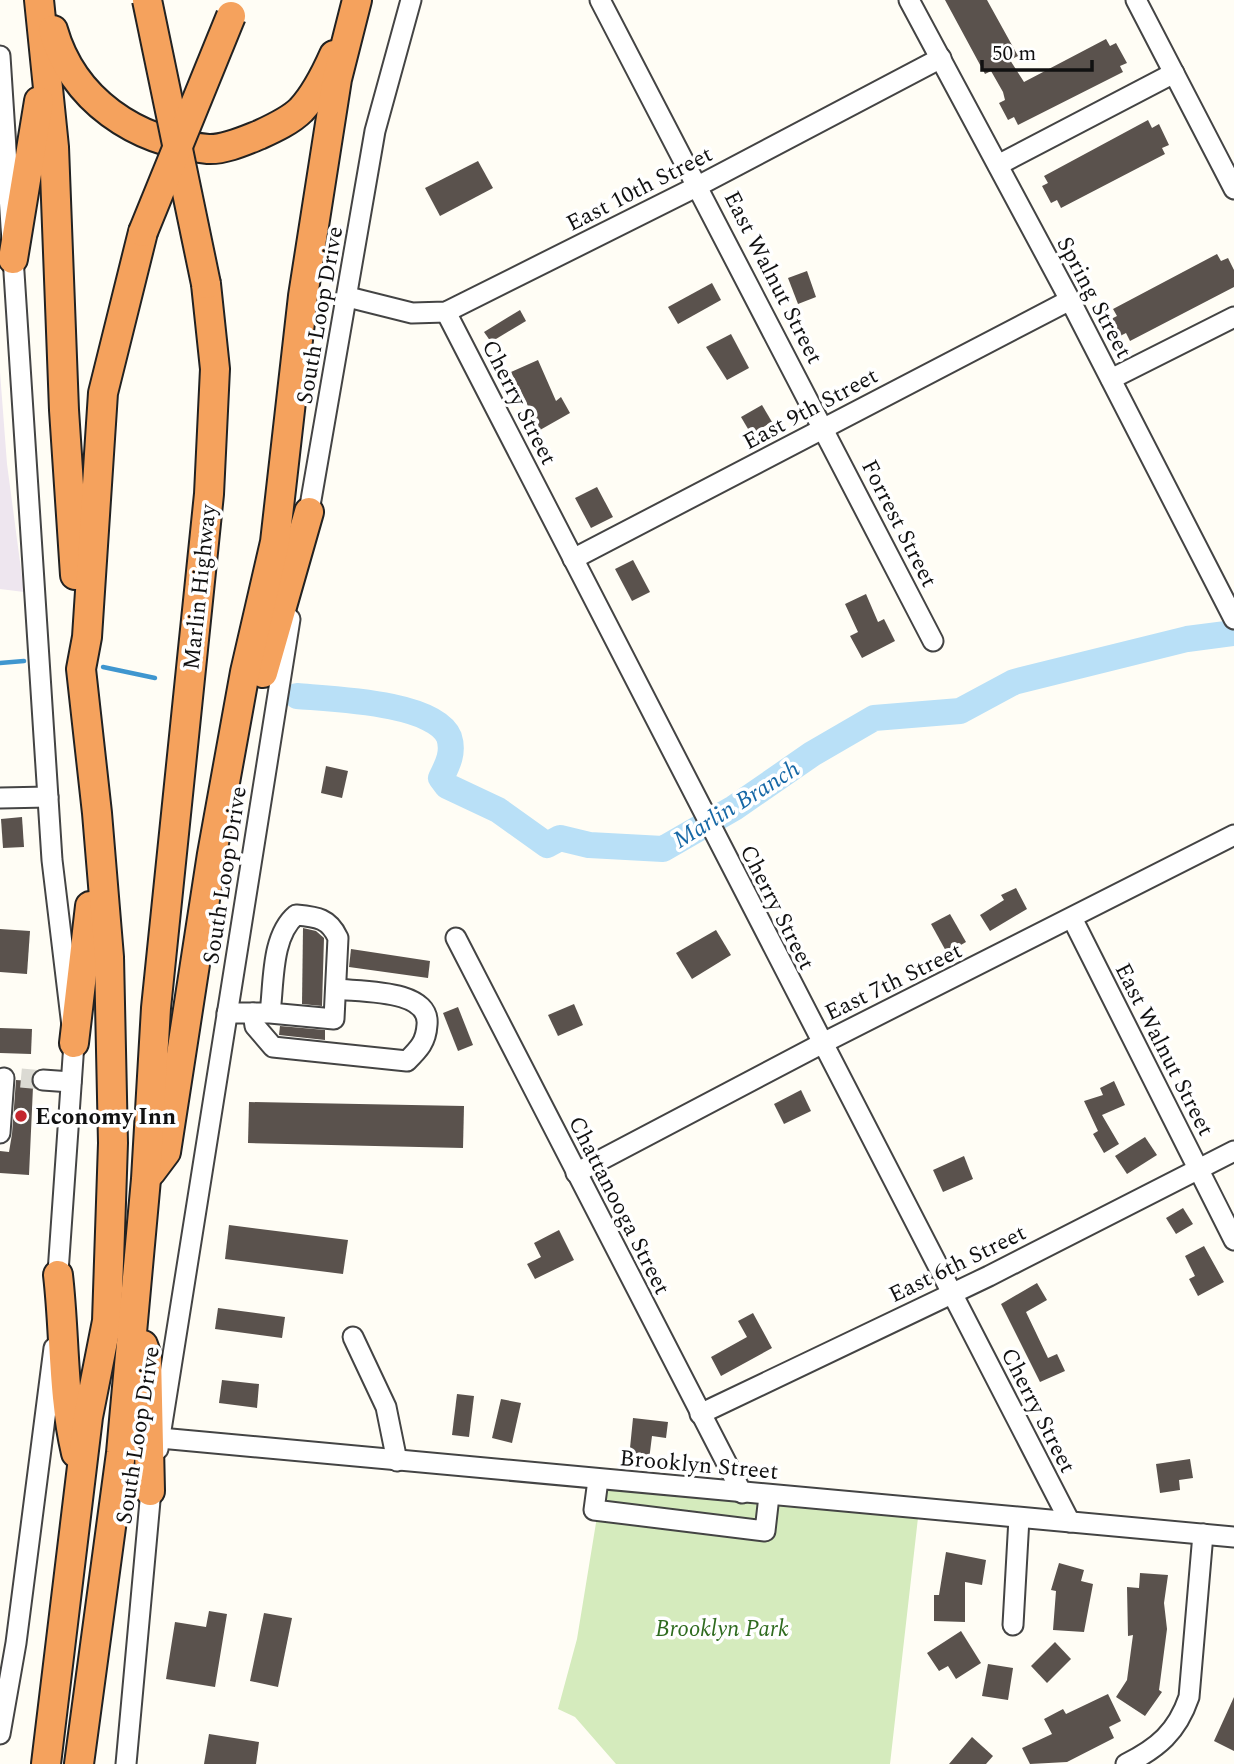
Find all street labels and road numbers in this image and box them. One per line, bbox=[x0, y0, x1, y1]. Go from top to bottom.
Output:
street label: East 10th Street bbox=[560, 137, 719, 241]
street label: East Walnut Street bbox=[714, 185, 831, 370]
street label: South Loop Drive bbox=[288, 224, 353, 407]
street label: Spring Street bbox=[1047, 231, 1140, 365]
street label: Cherry Street bbox=[472, 334, 565, 471]
street label: East 9th Street bbox=[737, 359, 885, 460]
street label: Forrest Street bbox=[851, 454, 946, 594]
street label: Marlin Highway bbox=[174, 502, 227, 672]
street label: South Loop Drive bbox=[194, 784, 257, 967]
street label: Cherry Street bbox=[730, 839, 823, 976]
street label: East 7th Street bbox=[819, 934, 968, 1031]
street label: East Walnut Street bbox=[1105, 957, 1222, 1142]
street label: Chattanooga Street bbox=[558, 1110, 679, 1301]
street label: East 6th Street bbox=[883, 1216, 1032, 1313]
street label: Cherry Street bbox=[991, 1342, 1084, 1479]
street label: South Loop Drive bbox=[107, 1344, 170, 1527]
street label: Brooklyn Street bbox=[618, 1441, 780, 1490]

